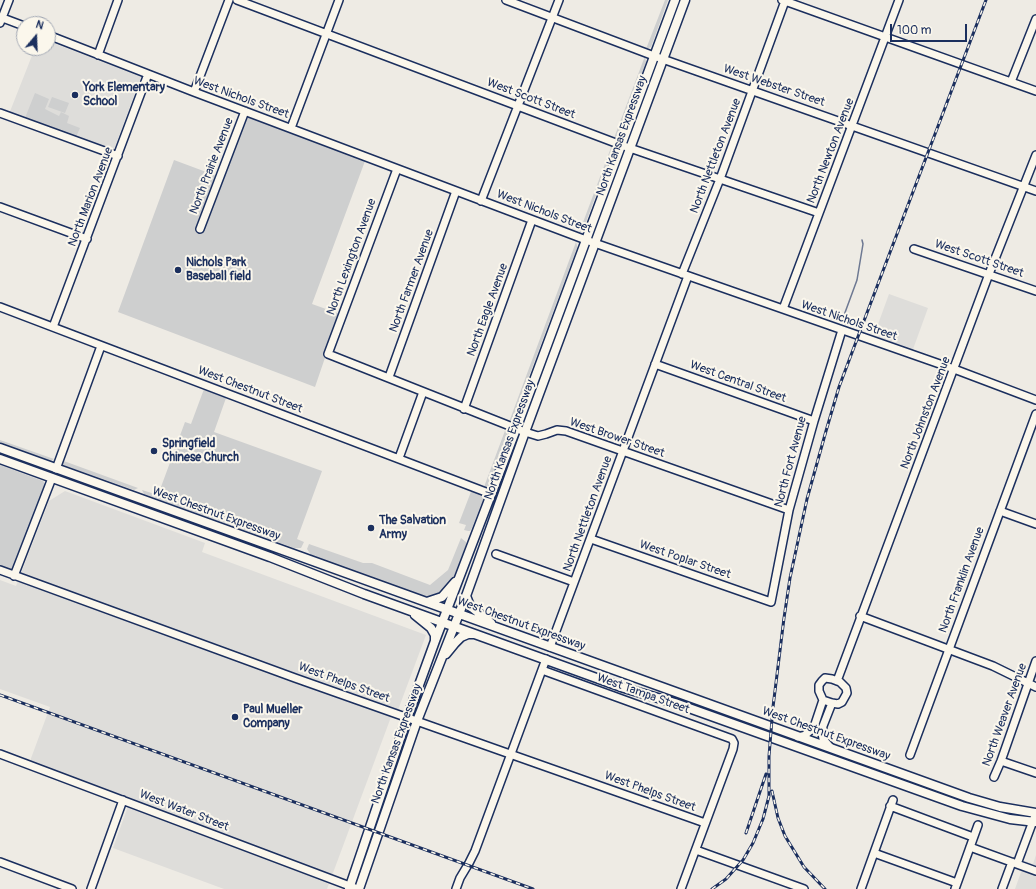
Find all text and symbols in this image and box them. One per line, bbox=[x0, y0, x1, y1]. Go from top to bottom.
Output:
north arrow bbox=[16, 16, 56, 56]
scale bar bbox=[892, 16, 969, 42]
text: N bbox=[34, 18, 45, 32]
text: 100 m bbox=[897, 23, 931, 38]
street label: West Webster Street bbox=[721, 62, 827, 110]
street label: West Nichols Street bbox=[191, 74, 291, 122]
street label: North Kansas Expressway bbox=[594, 74, 650, 198]
street label: West Scott Street bbox=[485, 76, 577, 122]
place label: York Elementary School bbox=[83, 81, 165, 109]
marker: York Elementary School bbox=[70, 90, 80, 100]
street label: North Newton Avenue bbox=[804, 96, 858, 206]
street label: North Nettleton Avenue bbox=[687, 97, 745, 215]
street label: North Prairie Avenue bbox=[187, 116, 237, 216]
street label: North Marion Avenue bbox=[65, 145, 117, 249]
street label: West Nichols Street bbox=[494, 187, 594, 237]
street label: North Lexington Avenue bbox=[324, 197, 380, 317]
street label: North Farmer Avenue bbox=[387, 228, 437, 334]
street label: West Scott Street bbox=[933, 237, 1025, 281]
place label: Nichols Park Baseball field bbox=[186, 256, 251, 284]
street label: North Eagle Avenue bbox=[464, 261, 512, 359]
marker: Nichols Park Baseball field bbox=[173, 265, 183, 275]
street label: West Nichols Street bbox=[799, 298, 899, 344]
street label: North Johnston Avenue bbox=[898, 355, 954, 471]
street label: West Central Street bbox=[688, 358, 788, 406]
street label: West Chestnut Street bbox=[196, 363, 304, 417]
street label: North Kansas Expressway bbox=[482, 378, 538, 502]
street label: West Brower Street bbox=[568, 415, 666, 461]
street label: North Fort Avenue bbox=[772, 415, 810, 509]
place label: Springfield Chinese Church bbox=[162, 437, 239, 465]
marker: Springfield Chinese Church bbox=[149, 446, 159, 456]
street label: North Nettleton Avenue bbox=[560, 454, 616, 574]
street label: West Chestnut Expressway bbox=[150, 484, 282, 544]
place label: The Salvation Army bbox=[379, 514, 446, 542]
marker: The Salvation Army bbox=[366, 523, 376, 533]
street label: North Franklin Avenue bbox=[936, 525, 988, 635]
street label: West Poplar Street bbox=[637, 538, 733, 582]
street label: West Chestnut Expressway bbox=[455, 594, 587, 654]
street label: West Phelps Street bbox=[296, 660, 392, 706]
street label: North Weaver Avenue bbox=[980, 661, 1030, 769]
street label: West Tampa Street bbox=[595, 671, 691, 717]
street label: North Kansas Expressway bbox=[369, 682, 425, 806]
place label: Paul Mueller Company bbox=[243, 703, 302, 731]
street label: West Chestnut Expressway bbox=[760, 704, 892, 764]
marker: Paul Mueller Company bbox=[230, 712, 240, 722]
street label: West Phelps Street bbox=[602, 769, 698, 815]
street label: West Water Street bbox=[137, 787, 231, 835]

